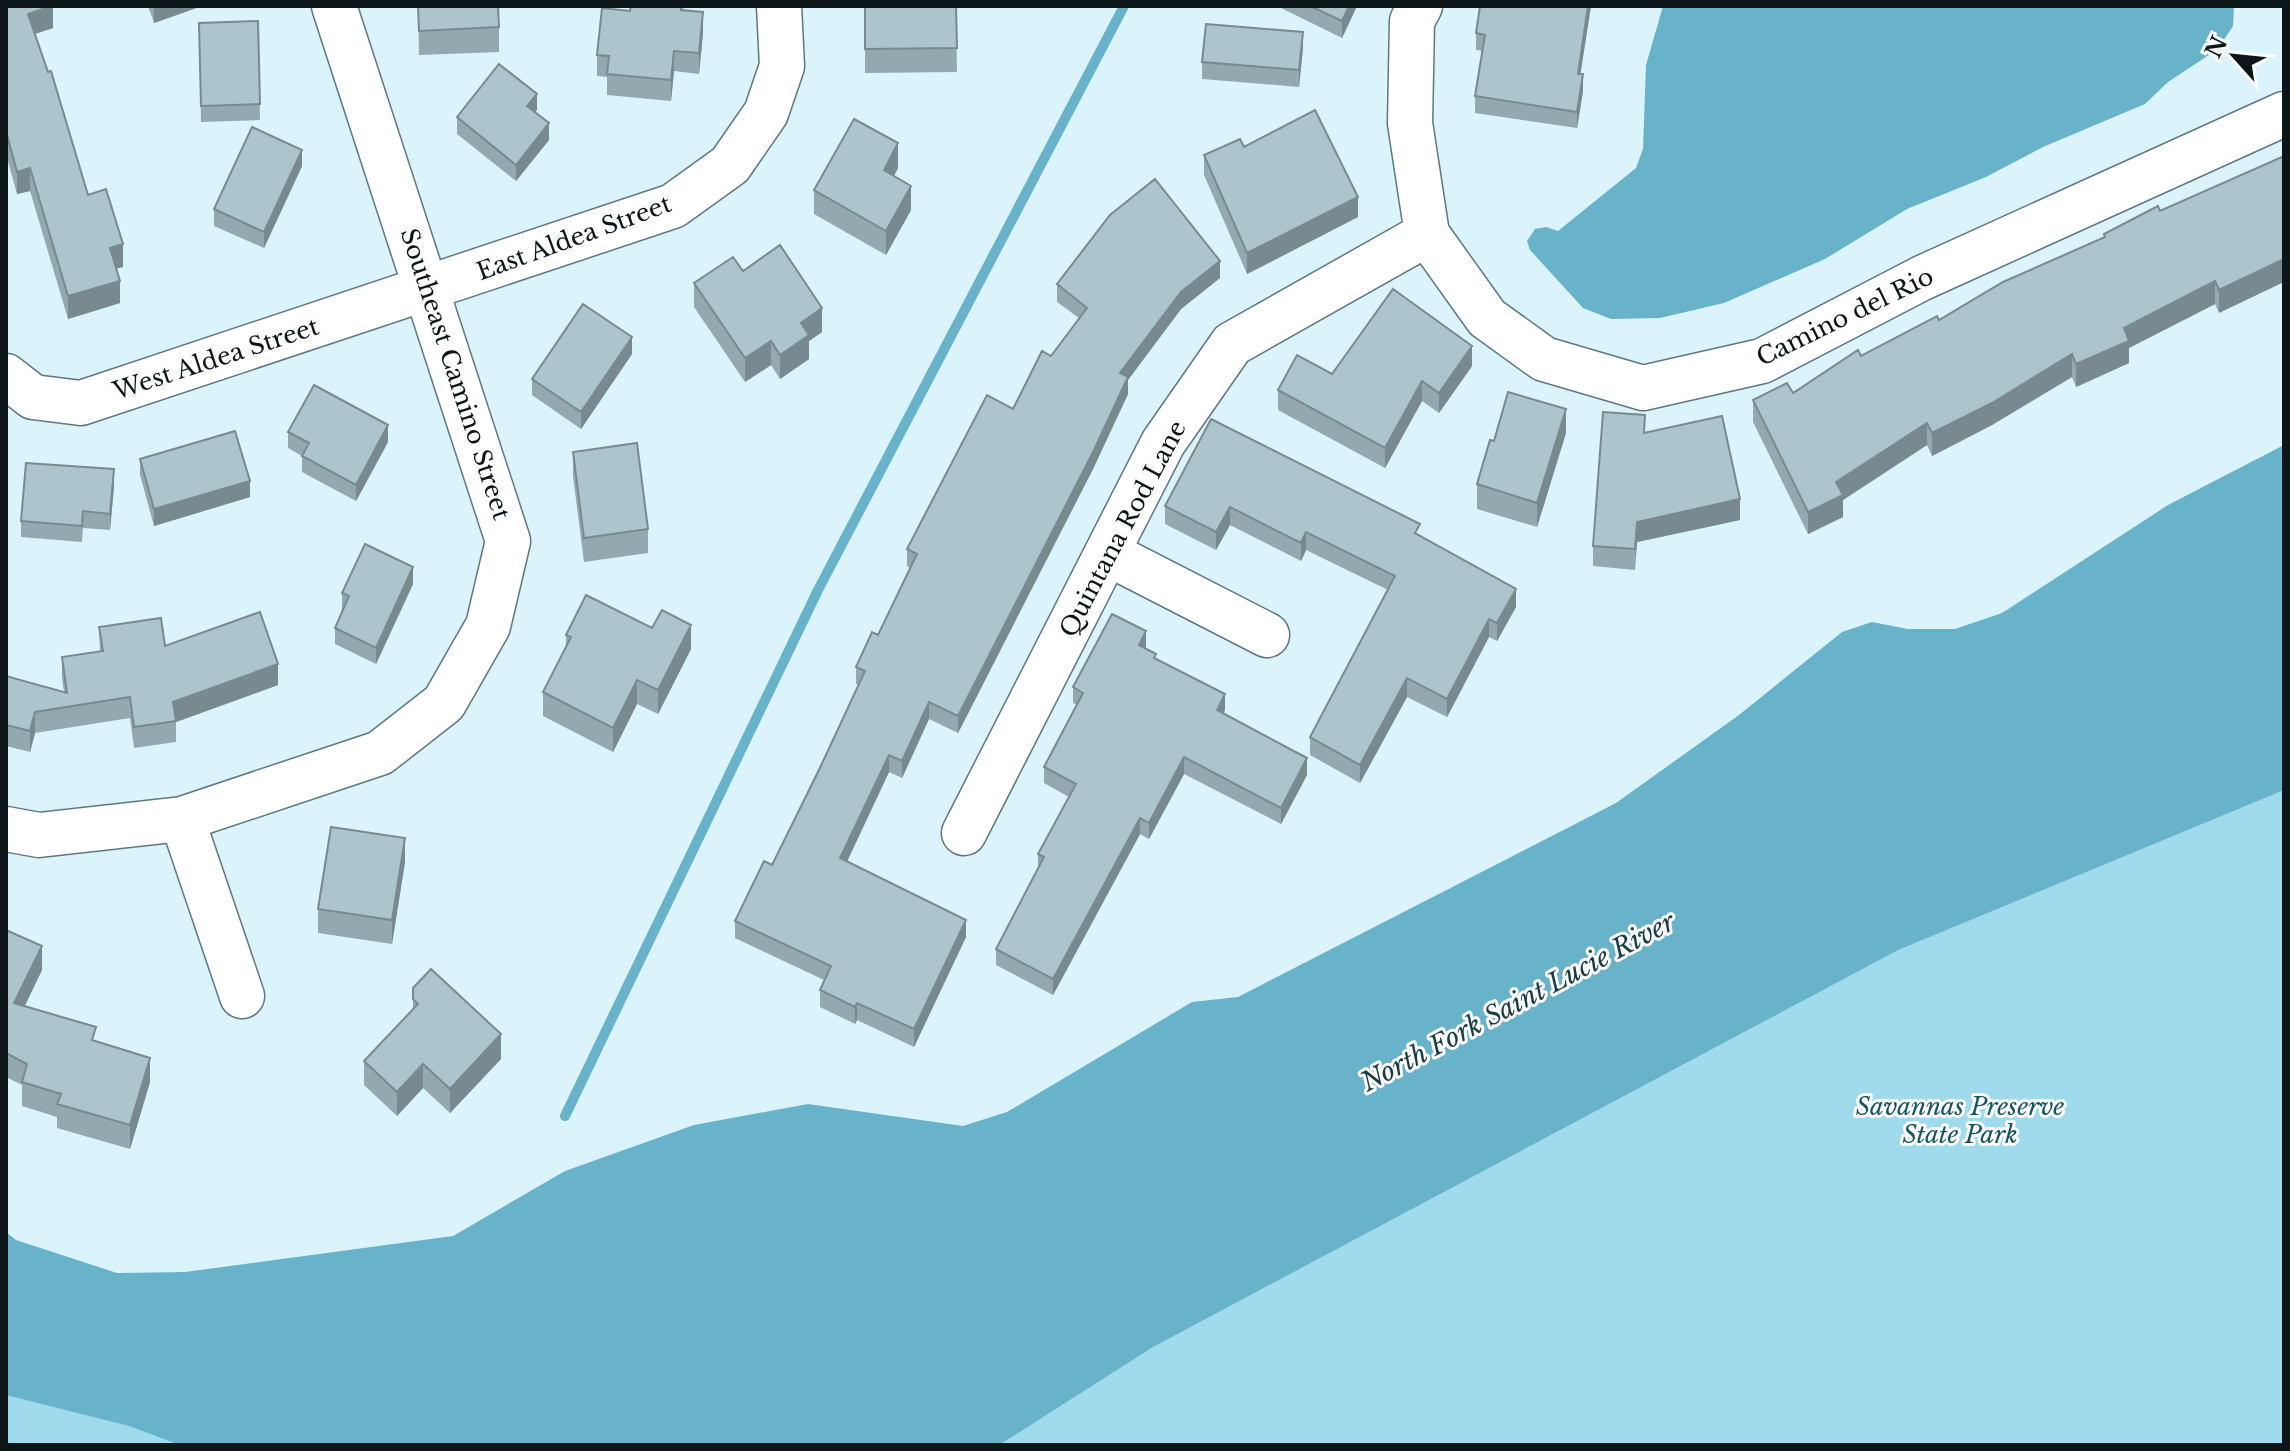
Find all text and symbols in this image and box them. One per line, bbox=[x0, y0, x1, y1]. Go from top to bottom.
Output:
north arrow bbox=[2194, 16, 2274, 96]
text: N bbox=[2200, 32, 2233, 62]
street label: East Aldea Street bbox=[473, 189, 675, 286]
street label: Southeast Camino Street bbox=[395, 225, 516, 523]
street label: Camino del Rio bbox=[1752, 261, 1938, 372]
street label: West Aldea Street bbox=[108, 312, 322, 406]
street label: Quintana Rod Lane bbox=[1053, 416, 1192, 642]
water label: North Fork Saint Lucie River bbox=[1355, 905, 1681, 1099]
park label: Savannas Preserve State Park bbox=[1856, 1092, 2064, 1149]

